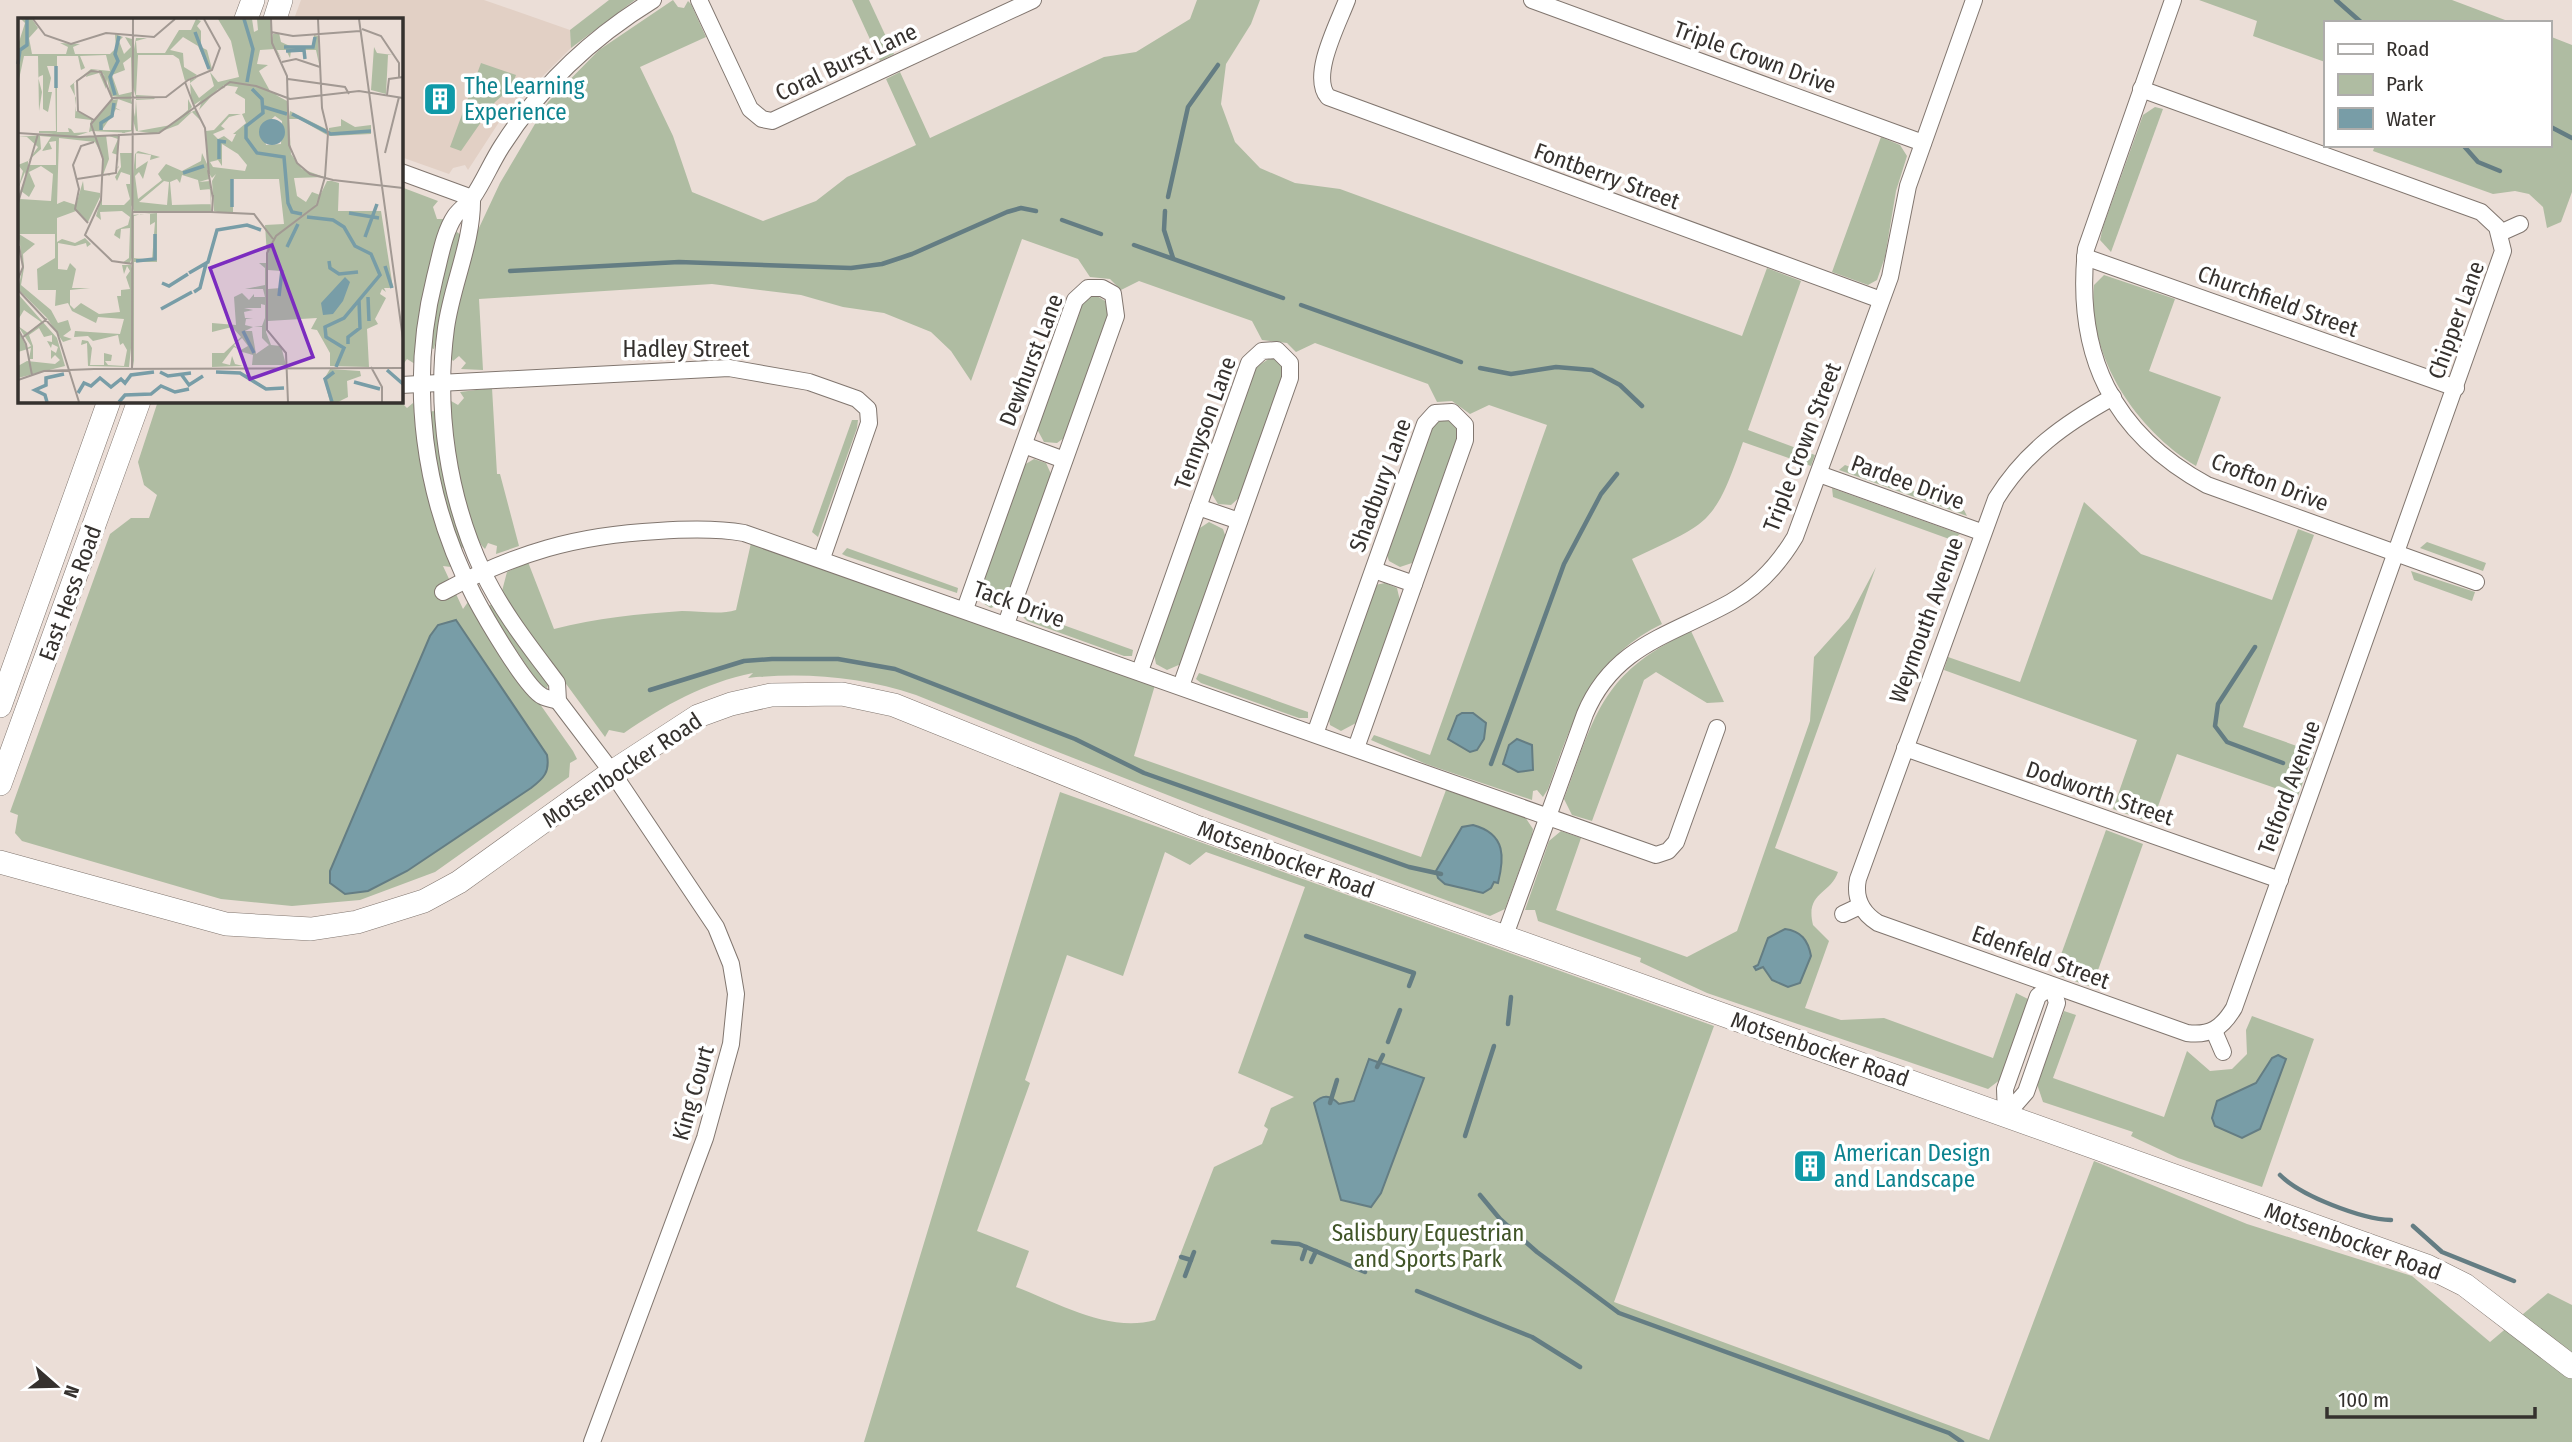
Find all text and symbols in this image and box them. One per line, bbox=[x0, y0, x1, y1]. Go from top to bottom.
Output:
street label: Triple Crown Drive bbox=[1670, 15, 1840, 99]
street label: Coral Burst Lane bbox=[771, 17, 921, 107]
inset map bbox=[18, 18, 402, 402]
legend bbox=[2324, 21, 2551, 147]
text: Road bbox=[2386, 36, 2430, 62]
text: Park bbox=[2386, 71, 2424, 97]
place label: The Learning Experience bbox=[464, 72, 585, 126]
building icon: The Learning Experience bbox=[421, 80, 459, 118]
text: Water bbox=[2386, 106, 2436, 132]
street label: Fontberry Street bbox=[1530, 137, 1684, 215]
street label: Chipper Lane bbox=[2422, 257, 2490, 383]
street label: Churchfield Street bbox=[2194, 259, 2362, 343]
street label: Dewhurst Lane bbox=[993, 290, 1069, 430]
street label: Hadley Street bbox=[623, 335, 750, 363]
street label: Tennyson Lane bbox=[1168, 353, 1242, 493]
street label: Triple Crown Street bbox=[1757, 358, 1847, 535]
street label: Shadbury Lane bbox=[1343, 414, 1417, 556]
street label: Crofton Drive bbox=[2207, 447, 2333, 517]
street label: Pardee Drive bbox=[1847, 449, 1969, 515]
street label: East Hess Road bbox=[33, 521, 107, 665]
street label: Weymouth Avenue bbox=[1883, 533, 1969, 707]
street label: Tack Drive bbox=[969, 575, 1069, 633]
street label: Motsenbocker Road bbox=[537, 706, 707, 834]
street label: Telford Avenue bbox=[2252, 716, 2326, 858]
street label: Dodworth Street bbox=[2022, 755, 2178, 832]
street label: Motsenbocker Road bbox=[1194, 814, 1378, 904]
street label: Edenfeld Street bbox=[1968, 919, 2114, 995]
street label: Motsenbocker Road bbox=[1727, 1005, 1913, 1093]
street label: King Court bbox=[666, 1042, 720, 1144]
place label: American Design and Landscape bbox=[1834, 1139, 1991, 1193]
building icon: American Design and Landscape bbox=[1791, 1147, 1829, 1185]
street label: Motsenbocker Road bbox=[2261, 1196, 2445, 1286]
park label: Salisbury Equestrian and Sports Park bbox=[1332, 1219, 1524, 1273]
north arrow bbox=[21, 1351, 91, 1421]
scale bar bbox=[2327, 1376, 2535, 1420]
text: N bbox=[59, 1382, 84, 1401]
text: 100 m bbox=[2338, 1387, 2389, 1413]

